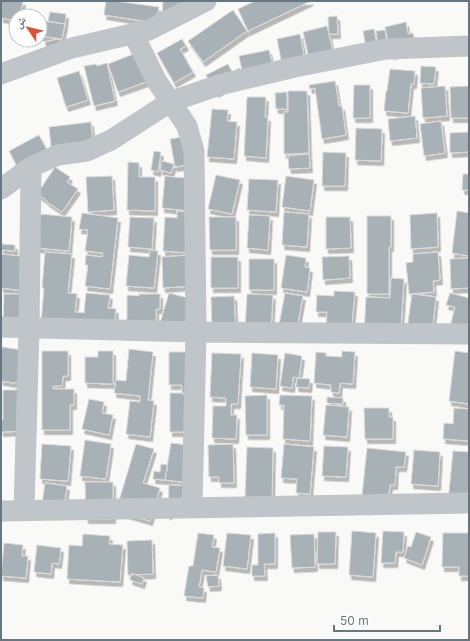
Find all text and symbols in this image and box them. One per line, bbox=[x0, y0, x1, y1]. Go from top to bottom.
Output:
north arrow bbox=[8, 8, 48, 48]
text: ش bbox=[11, 13, 30, 32]
scale bar bbox=[334, 607, 440, 633]
text: 50 m bbox=[340, 613, 369, 628]

